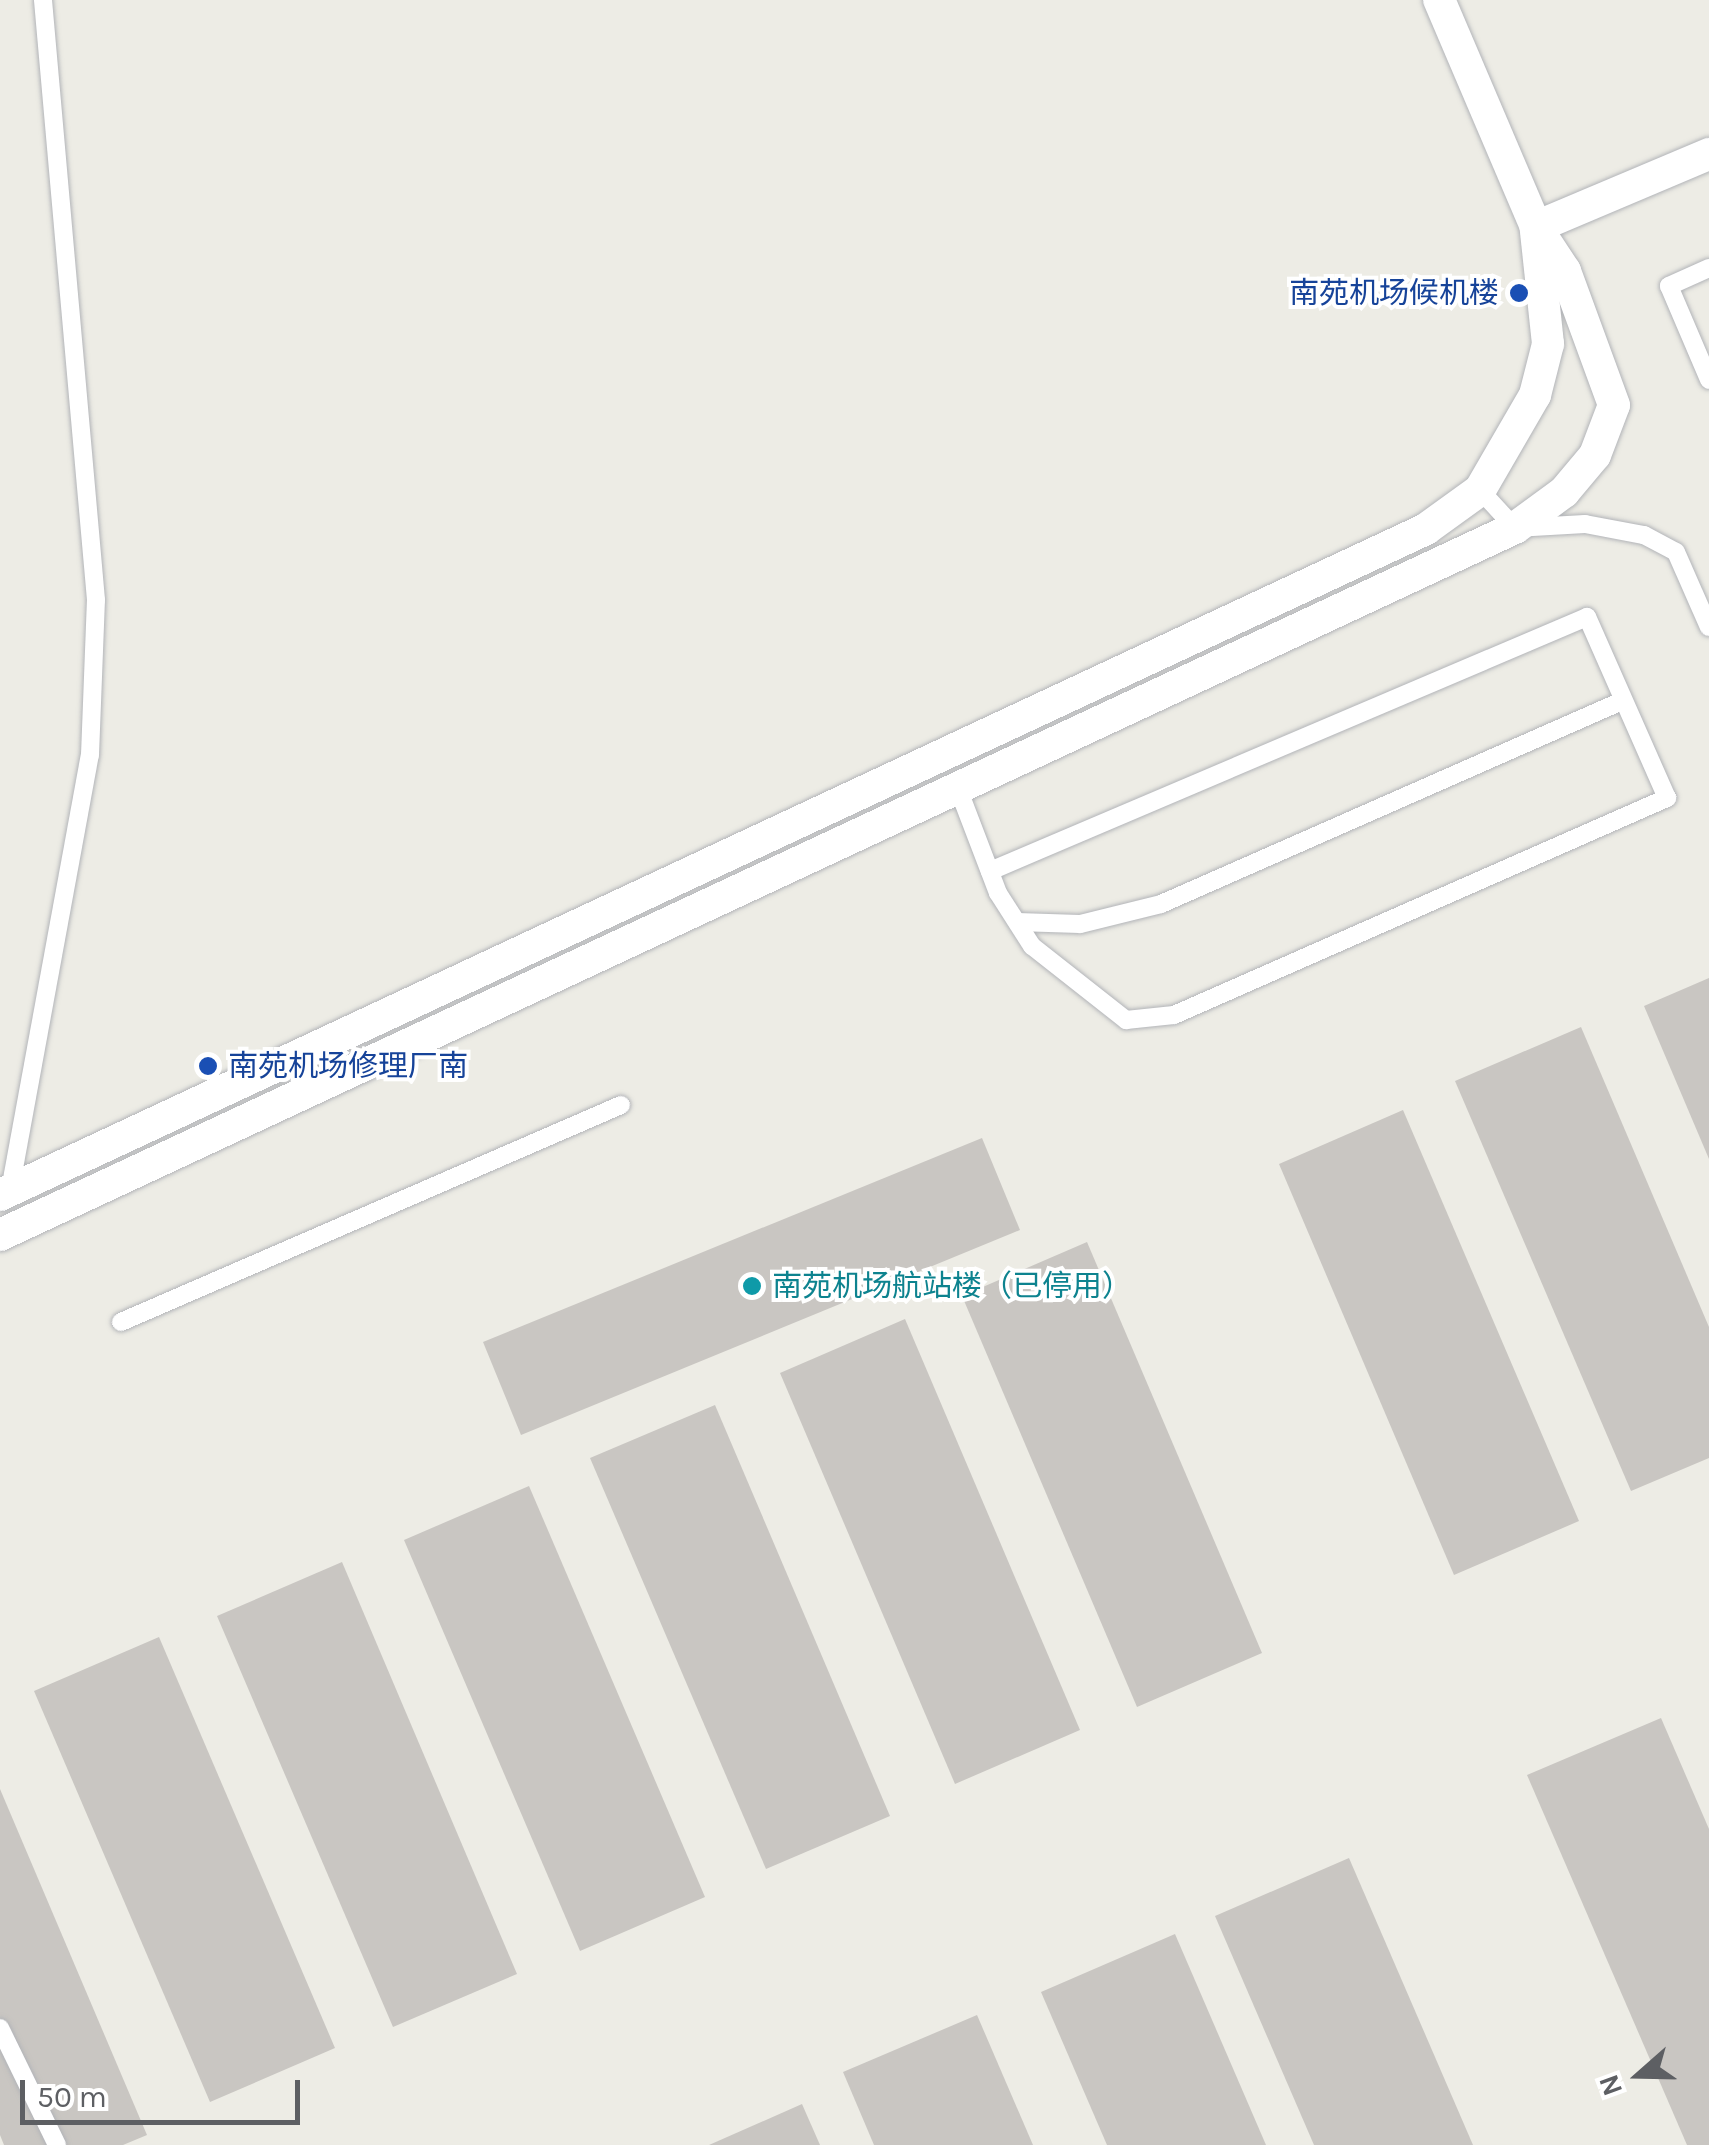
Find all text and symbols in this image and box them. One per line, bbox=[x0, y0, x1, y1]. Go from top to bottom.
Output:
place label: 南苑机场候机楼 bbox=[1289, 275, 1499, 311]
marker: 南苑机场候机楼 bbox=[1508, 282, 1530, 304]
place label: 南苑机场修理厂南 bbox=[228, 1048, 468, 1084]
marker: 南苑机场修理厂南 bbox=[197, 1055, 219, 1077]
place label: 南苑机场航站楼（已停用） bbox=[772, 1268, 1132, 1304]
marker: 南苑机场航站楼（已停用） bbox=[741, 1275, 763, 1297]
north arrow bbox=[1589, 2025, 1689, 2125]
scale bar bbox=[25, 2060, 305, 2122]
text: N bbox=[1591, 2070, 1629, 2101]
text: 50 m bbox=[37, 2079, 107, 2115]

